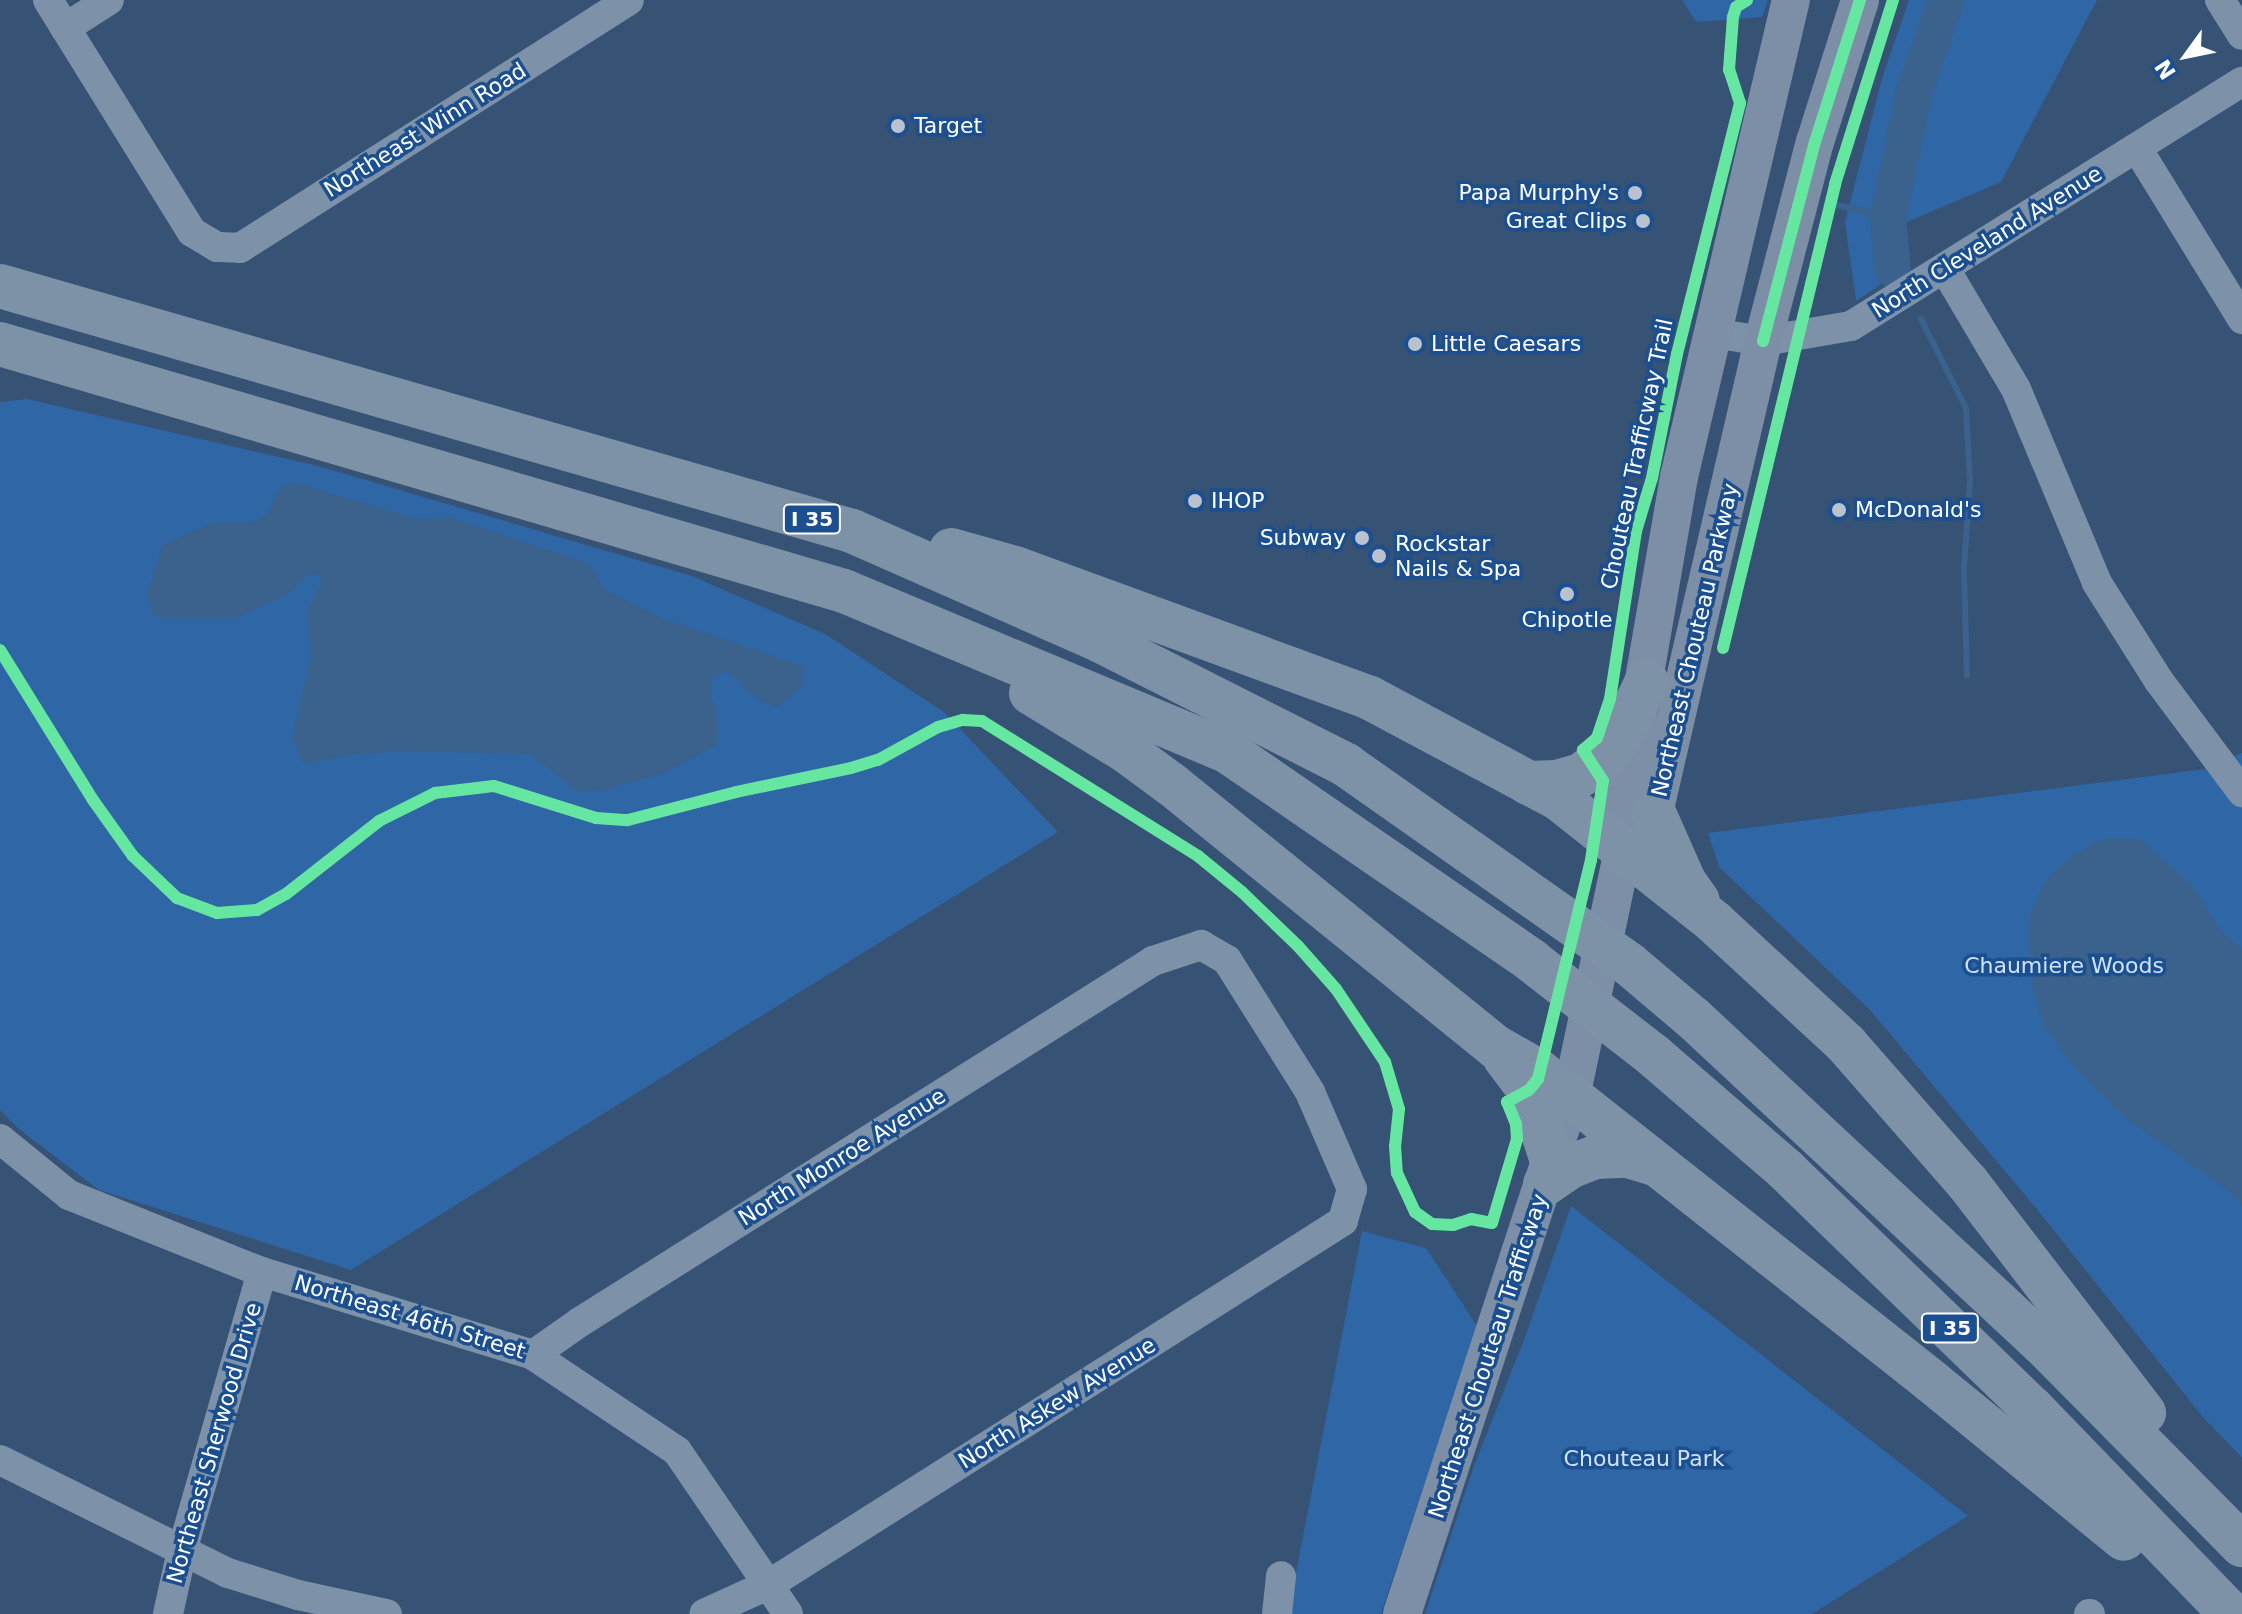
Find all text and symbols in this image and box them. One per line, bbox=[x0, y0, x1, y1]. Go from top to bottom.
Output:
north arrow bbox=[2146, 16, 2226, 96]
text: N bbox=[2150, 55, 2181, 84]
street label: Northeast Winn Road bbox=[319, 57, 531, 203]
place label: Target bbox=[914, 113, 982, 139]
marker: Target bbox=[889, 117, 907, 135]
street label: North Cleveland Avenue bbox=[1867, 160, 2107, 324]
place label: Papa Murphy's bbox=[1458, 180, 1619, 206]
marker: Papa Murphy's bbox=[1626, 184, 1644, 202]
place label: Great Clips bbox=[1506, 208, 1627, 234]
marker: Great Clips bbox=[1634, 212, 1652, 230]
street label: Chouteau Trafficway Trail bbox=[1595, 316, 1679, 592]
place label: Little Caesars bbox=[1431, 331, 1581, 357]
marker: Little Caesars bbox=[1406, 335, 1424, 353]
street label: Northeast Chouteau Parkway bbox=[1646, 481, 1744, 799]
place label: IHOP bbox=[1211, 488, 1265, 514]
marker: IHOP bbox=[1186, 492, 1204, 510]
place label: McDonald's bbox=[1855, 497, 1981, 523]
marker: McDonald's bbox=[1830, 501, 1848, 519]
road number: I 35 bbox=[782, 503, 842, 535]
place label: Subway bbox=[1260, 525, 1346, 551]
marker: Subway bbox=[1353, 529, 1371, 547]
place label: Rockstar Nails & Spa bbox=[1395, 530, 1521, 582]
marker: Rockstar Nails & Spa bbox=[1370, 547, 1388, 565]
marker: Chipotle bbox=[1558, 585, 1576, 603]
place label: Chipotle bbox=[1521, 607, 1613, 633]
park label: Chaumiere Woods bbox=[1964, 953, 2164, 979]
street label: North Monroe Avenue bbox=[734, 1082, 950, 1232]
street label: Northeast Chouteau Trafficway bbox=[1423, 1190, 1553, 1522]
street label: Northeast 46th Street bbox=[291, 1269, 529, 1365]
street label: Northeast Sherwood Drive bbox=[161, 1300, 267, 1586]
road number: I 35 bbox=[1920, 1312, 1980, 1344]
street label: North Askew Avenue bbox=[954, 1332, 1160, 1474]
park label: Chouteau Park bbox=[1564, 1446, 1724, 1472]

